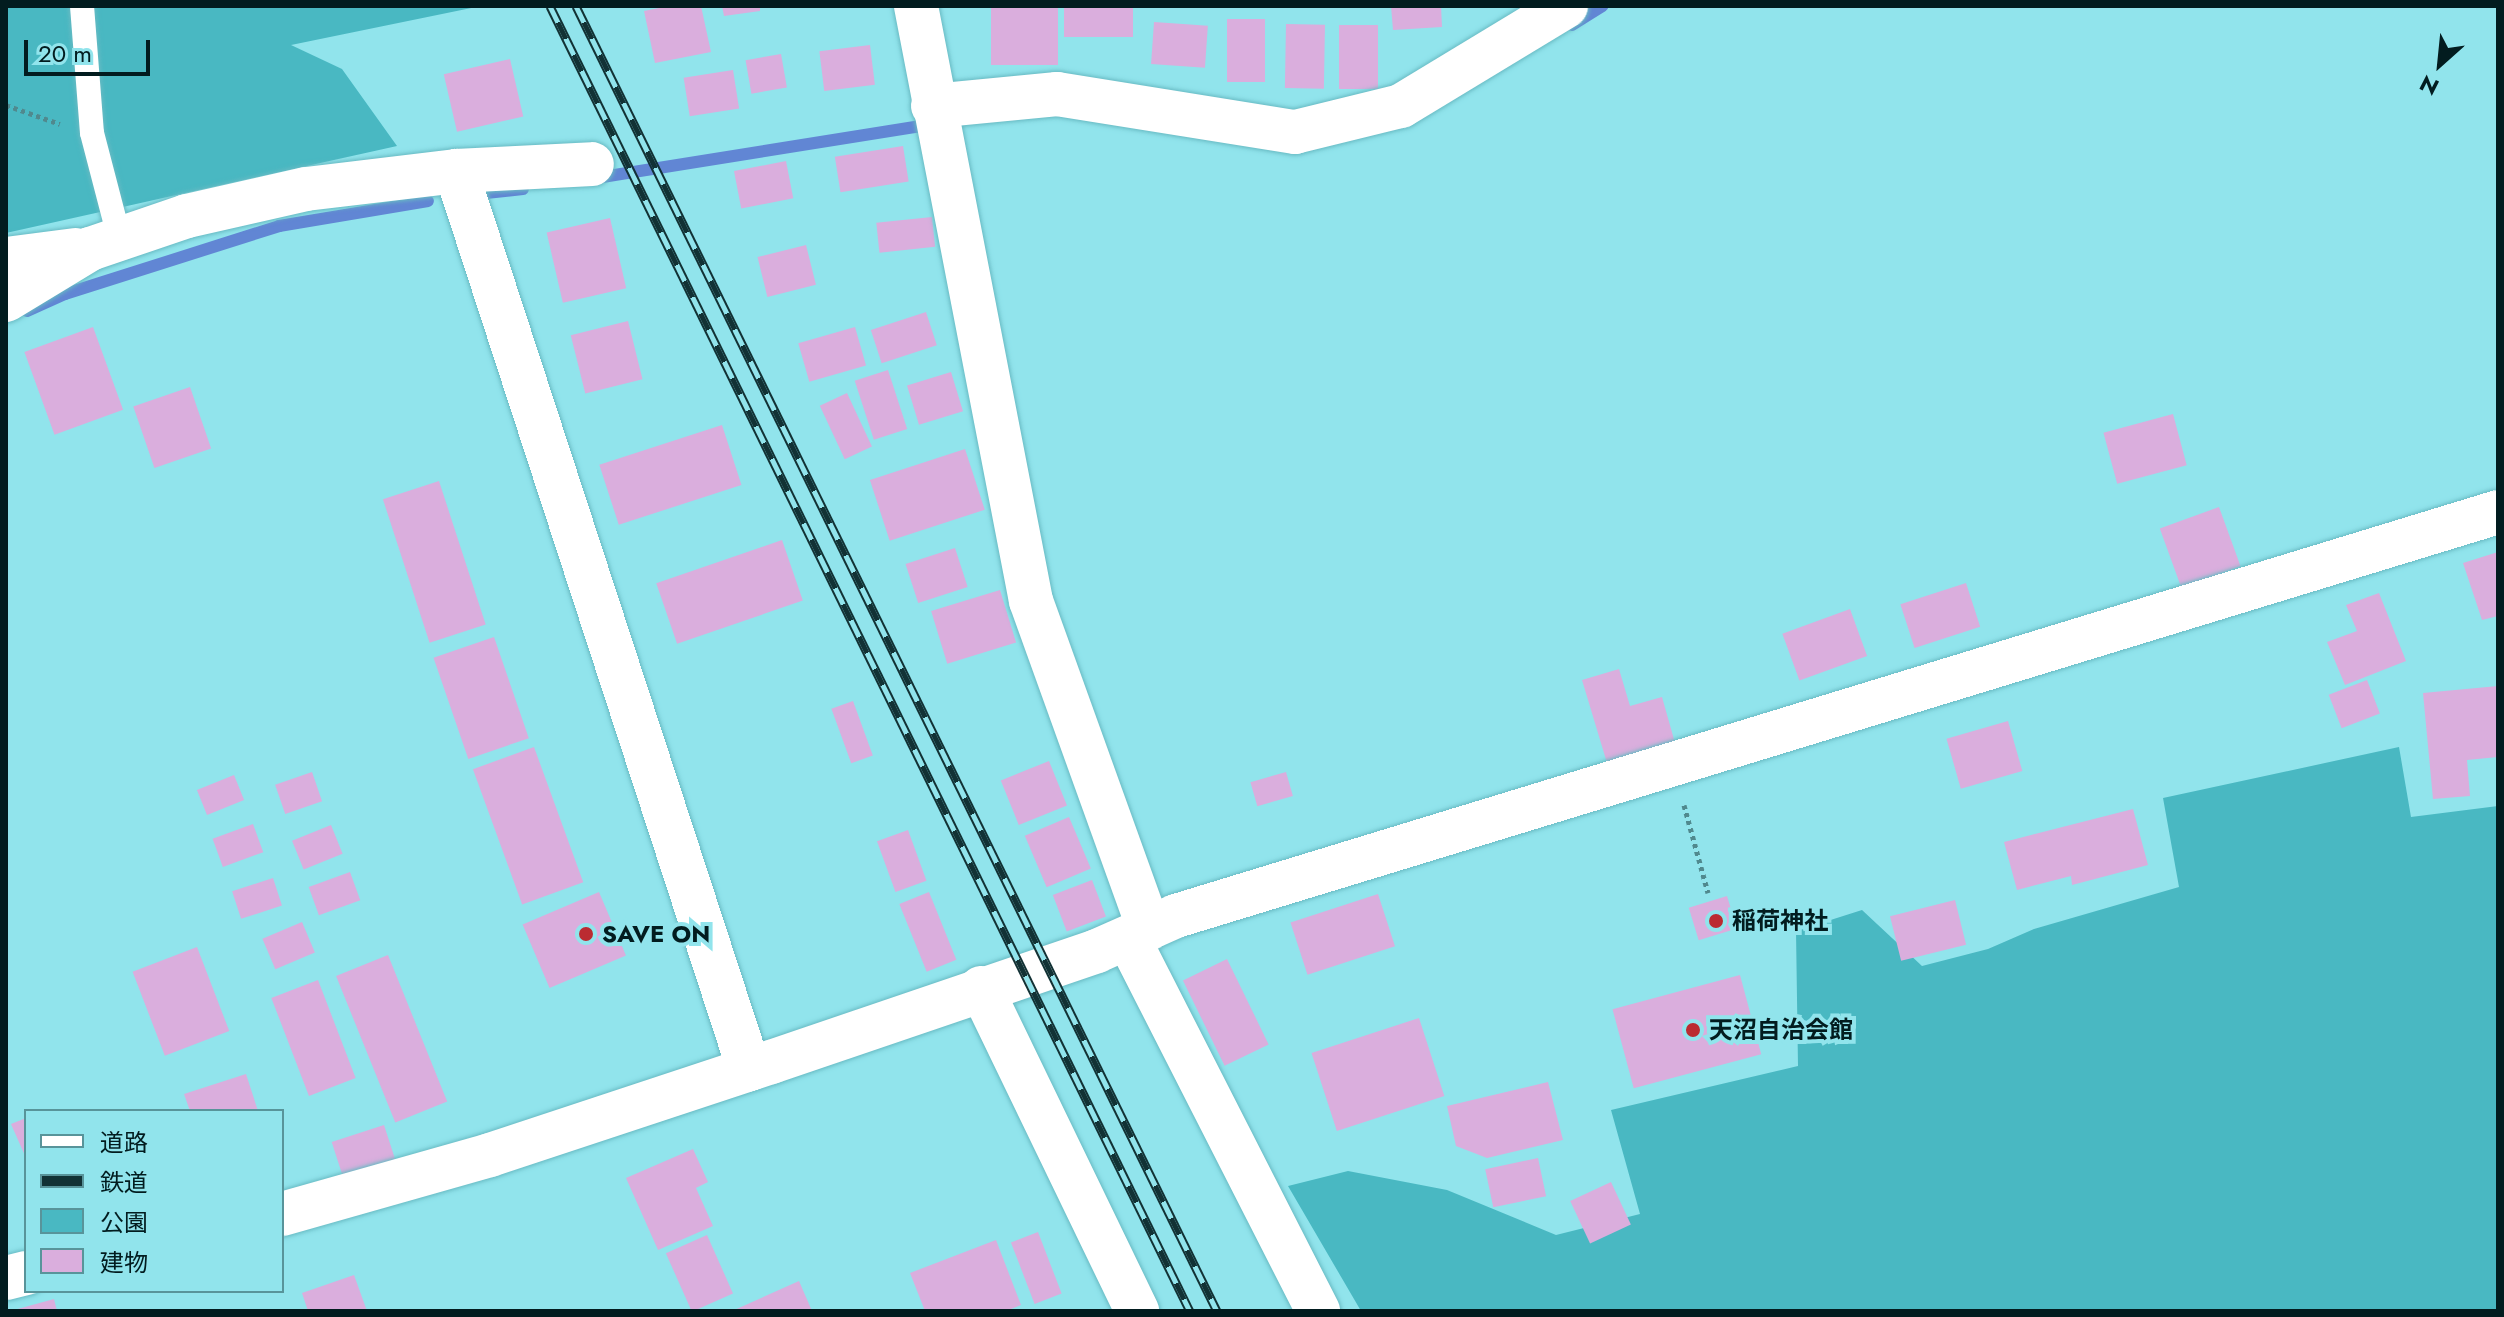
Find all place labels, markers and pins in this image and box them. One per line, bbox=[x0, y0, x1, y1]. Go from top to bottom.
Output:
place label: 稲荷神社 bbox=[1732, 907, 1828, 935]
marker: 稲荷神社 bbox=[1707, 912, 1725, 930]
place label: SAVE ON bbox=[602, 920, 710, 948]
marker: SAVE ON bbox=[577, 925, 595, 943]
place label: 天沼自治会館 bbox=[1709, 1016, 1853, 1044]
marker: 天沼自治会館 bbox=[1684, 1021, 1702, 1039]

